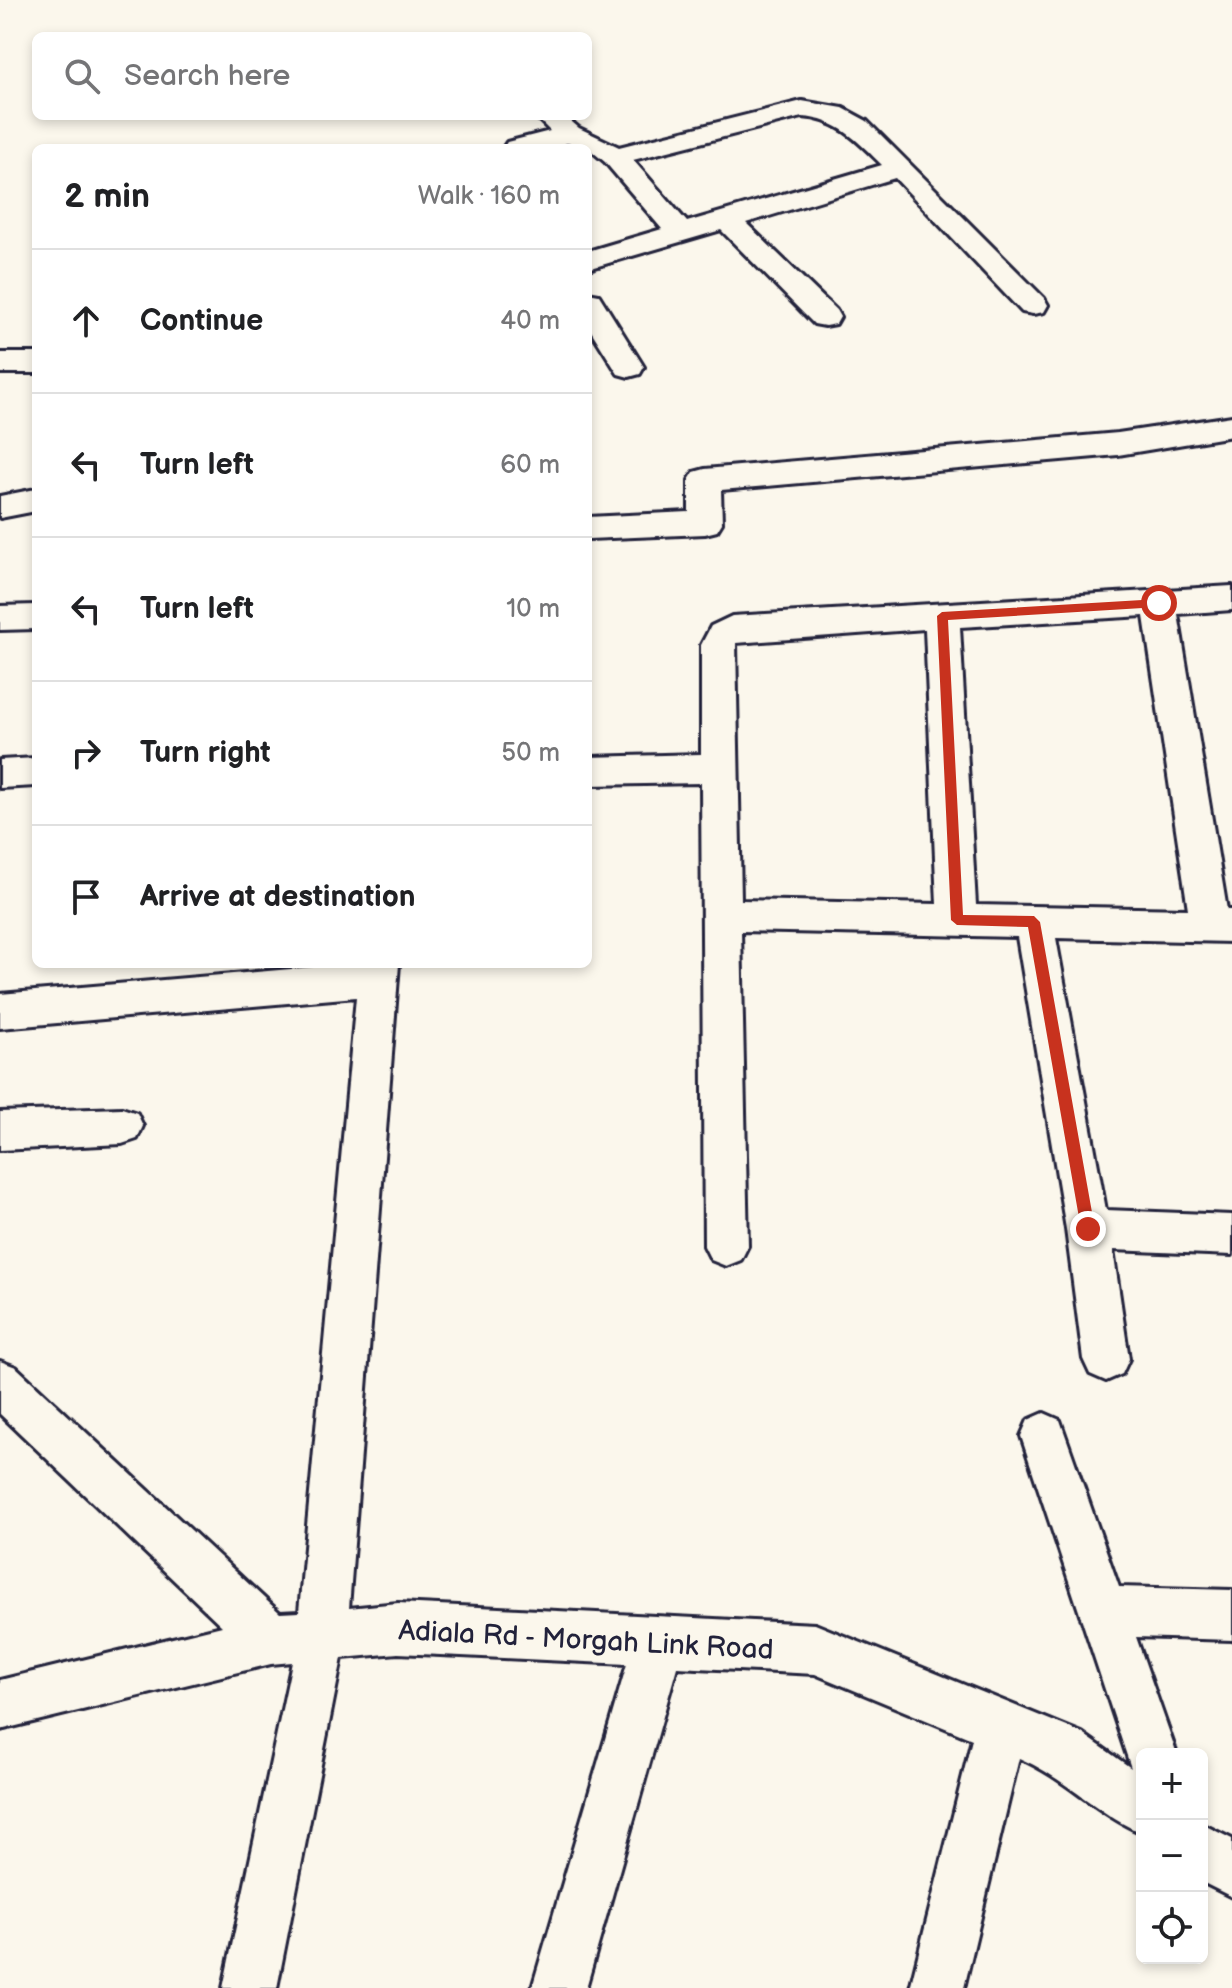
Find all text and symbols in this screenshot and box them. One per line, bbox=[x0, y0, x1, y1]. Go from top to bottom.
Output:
search box bbox=[32, 32, 592, 120]
icon: search bbox=[60, 54, 104, 98]
text: Search here bbox=[124, 58, 290, 94]
text: 2 min bbox=[64, 176, 150, 217]
text: Walk · 160 m bbox=[418, 181, 560, 212]
icon: ahead bbox=[64, 299, 108, 343]
text: Continue bbox=[140, 303, 263, 339]
text: 40 m bbox=[500, 306, 560, 337]
icon: left bbox=[64, 443, 108, 487]
text: Turn left bbox=[140, 447, 254, 483]
text: 60 m bbox=[500, 450, 560, 481]
route start bbox=[1141, 585, 1177, 621]
icon: left bbox=[64, 587, 108, 631]
text: Turn left bbox=[140, 591, 254, 627]
text: 10 m bbox=[506, 594, 560, 625]
icon: right bbox=[64, 731, 108, 775]
text: Turn right bbox=[140, 735, 271, 771]
text: 50 m bbox=[501, 738, 560, 769]
icon: arrive bbox=[64, 875, 108, 919]
text: Arrive at destination bbox=[140, 879, 416, 915]
route end bbox=[1070, 1211, 1106, 1247]
street label: Adiala Rd - Morgah Link Road bbox=[397, 1614, 774, 1667]
map controls bbox=[1136, 1748, 1208, 1964]
button: + bbox=[1136, 1748, 1208, 1820]
button: − bbox=[1136, 1820, 1208, 1892]
button: locate bbox=[1136, 1892, 1208, 1964]

